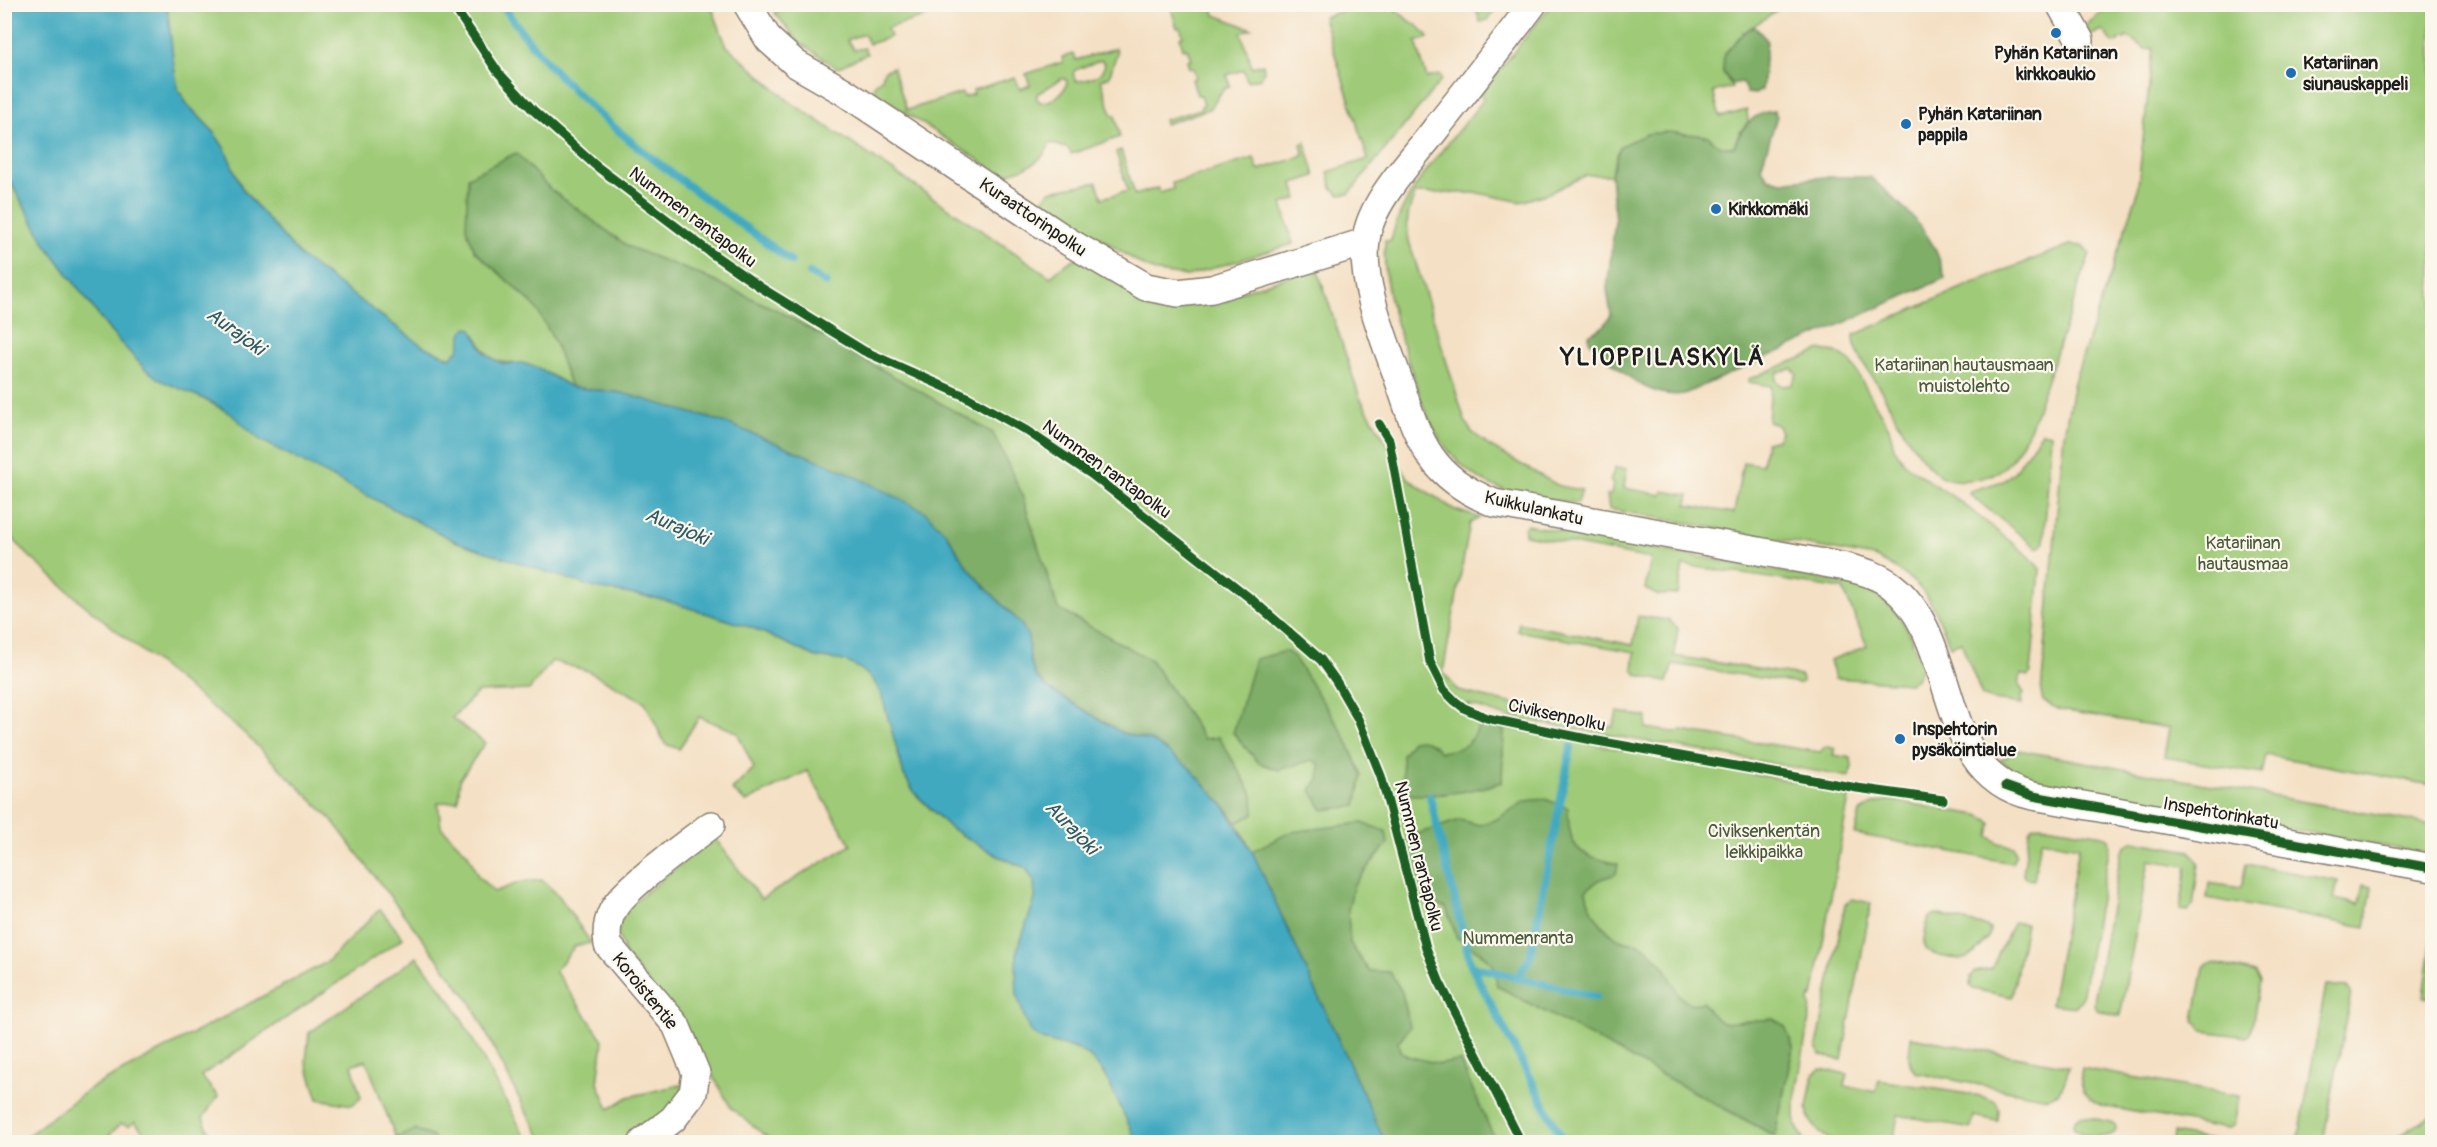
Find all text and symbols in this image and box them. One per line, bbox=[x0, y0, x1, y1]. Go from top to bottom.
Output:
marker: Pyhän Katariinan kirkkoaukio bbox=[2049, 26, 2063, 40]
place label: Pyhän Katariinan kirkkoaukio bbox=[1994, 42, 2118, 86]
place label: Katariinan siunauskappeli bbox=[2303, 52, 2408, 96]
marker: Katariinan siunauskappeli bbox=[2284, 66, 2298, 80]
place label: Pyhän Katariinan pappila bbox=[1918, 103, 2042, 147]
marker: Pyhän Katariinan pappila bbox=[1899, 117, 1913, 131]
street label: Nummen rantapolku bbox=[624, 162, 761, 273]
street label: Kuraattorinpolku bbox=[974, 173, 1091, 262]
place label: Kirkkomäki bbox=[1728, 198, 1808, 221]
marker: Kirkkomäki bbox=[1709, 202, 1723, 216]
water label: Aurajoki bbox=[202, 302, 273, 363]
district label: YLIOPPILASKYLÄ bbox=[1560, 343, 1765, 372]
park label: Katariinan hautausmaan muistolehto bbox=[1874, 354, 2054, 398]
street label: Nummen rantapolku bbox=[1038, 415, 1176, 524]
street label: Kuikkulankatu bbox=[1482, 486, 1586, 531]
water label: Aurajoki bbox=[642, 502, 715, 552]
park label: Katariinan hautausmaa bbox=[2198, 532, 2288, 576]
street label: Civiksenpolku bbox=[1506, 694, 1608, 737]
place label: Inspehtorin pysäköintialue bbox=[1912, 718, 2017, 762]
marker: Inspehtorin pysäköintialue bbox=[1893, 732, 1907, 746]
street label: Nummen rantapolku bbox=[1389, 779, 1448, 934]
street label: Inspehtorinkatu bbox=[2161, 792, 2281, 835]
water label: Aurajoki bbox=[1040, 795, 1106, 862]
park label: Civiksenkentän leikkipaikka bbox=[1708, 820, 1820, 864]
park label: Nummenranta bbox=[1462, 927, 1574, 950]
street label: Koroistentie bbox=[607, 948, 683, 1035]

